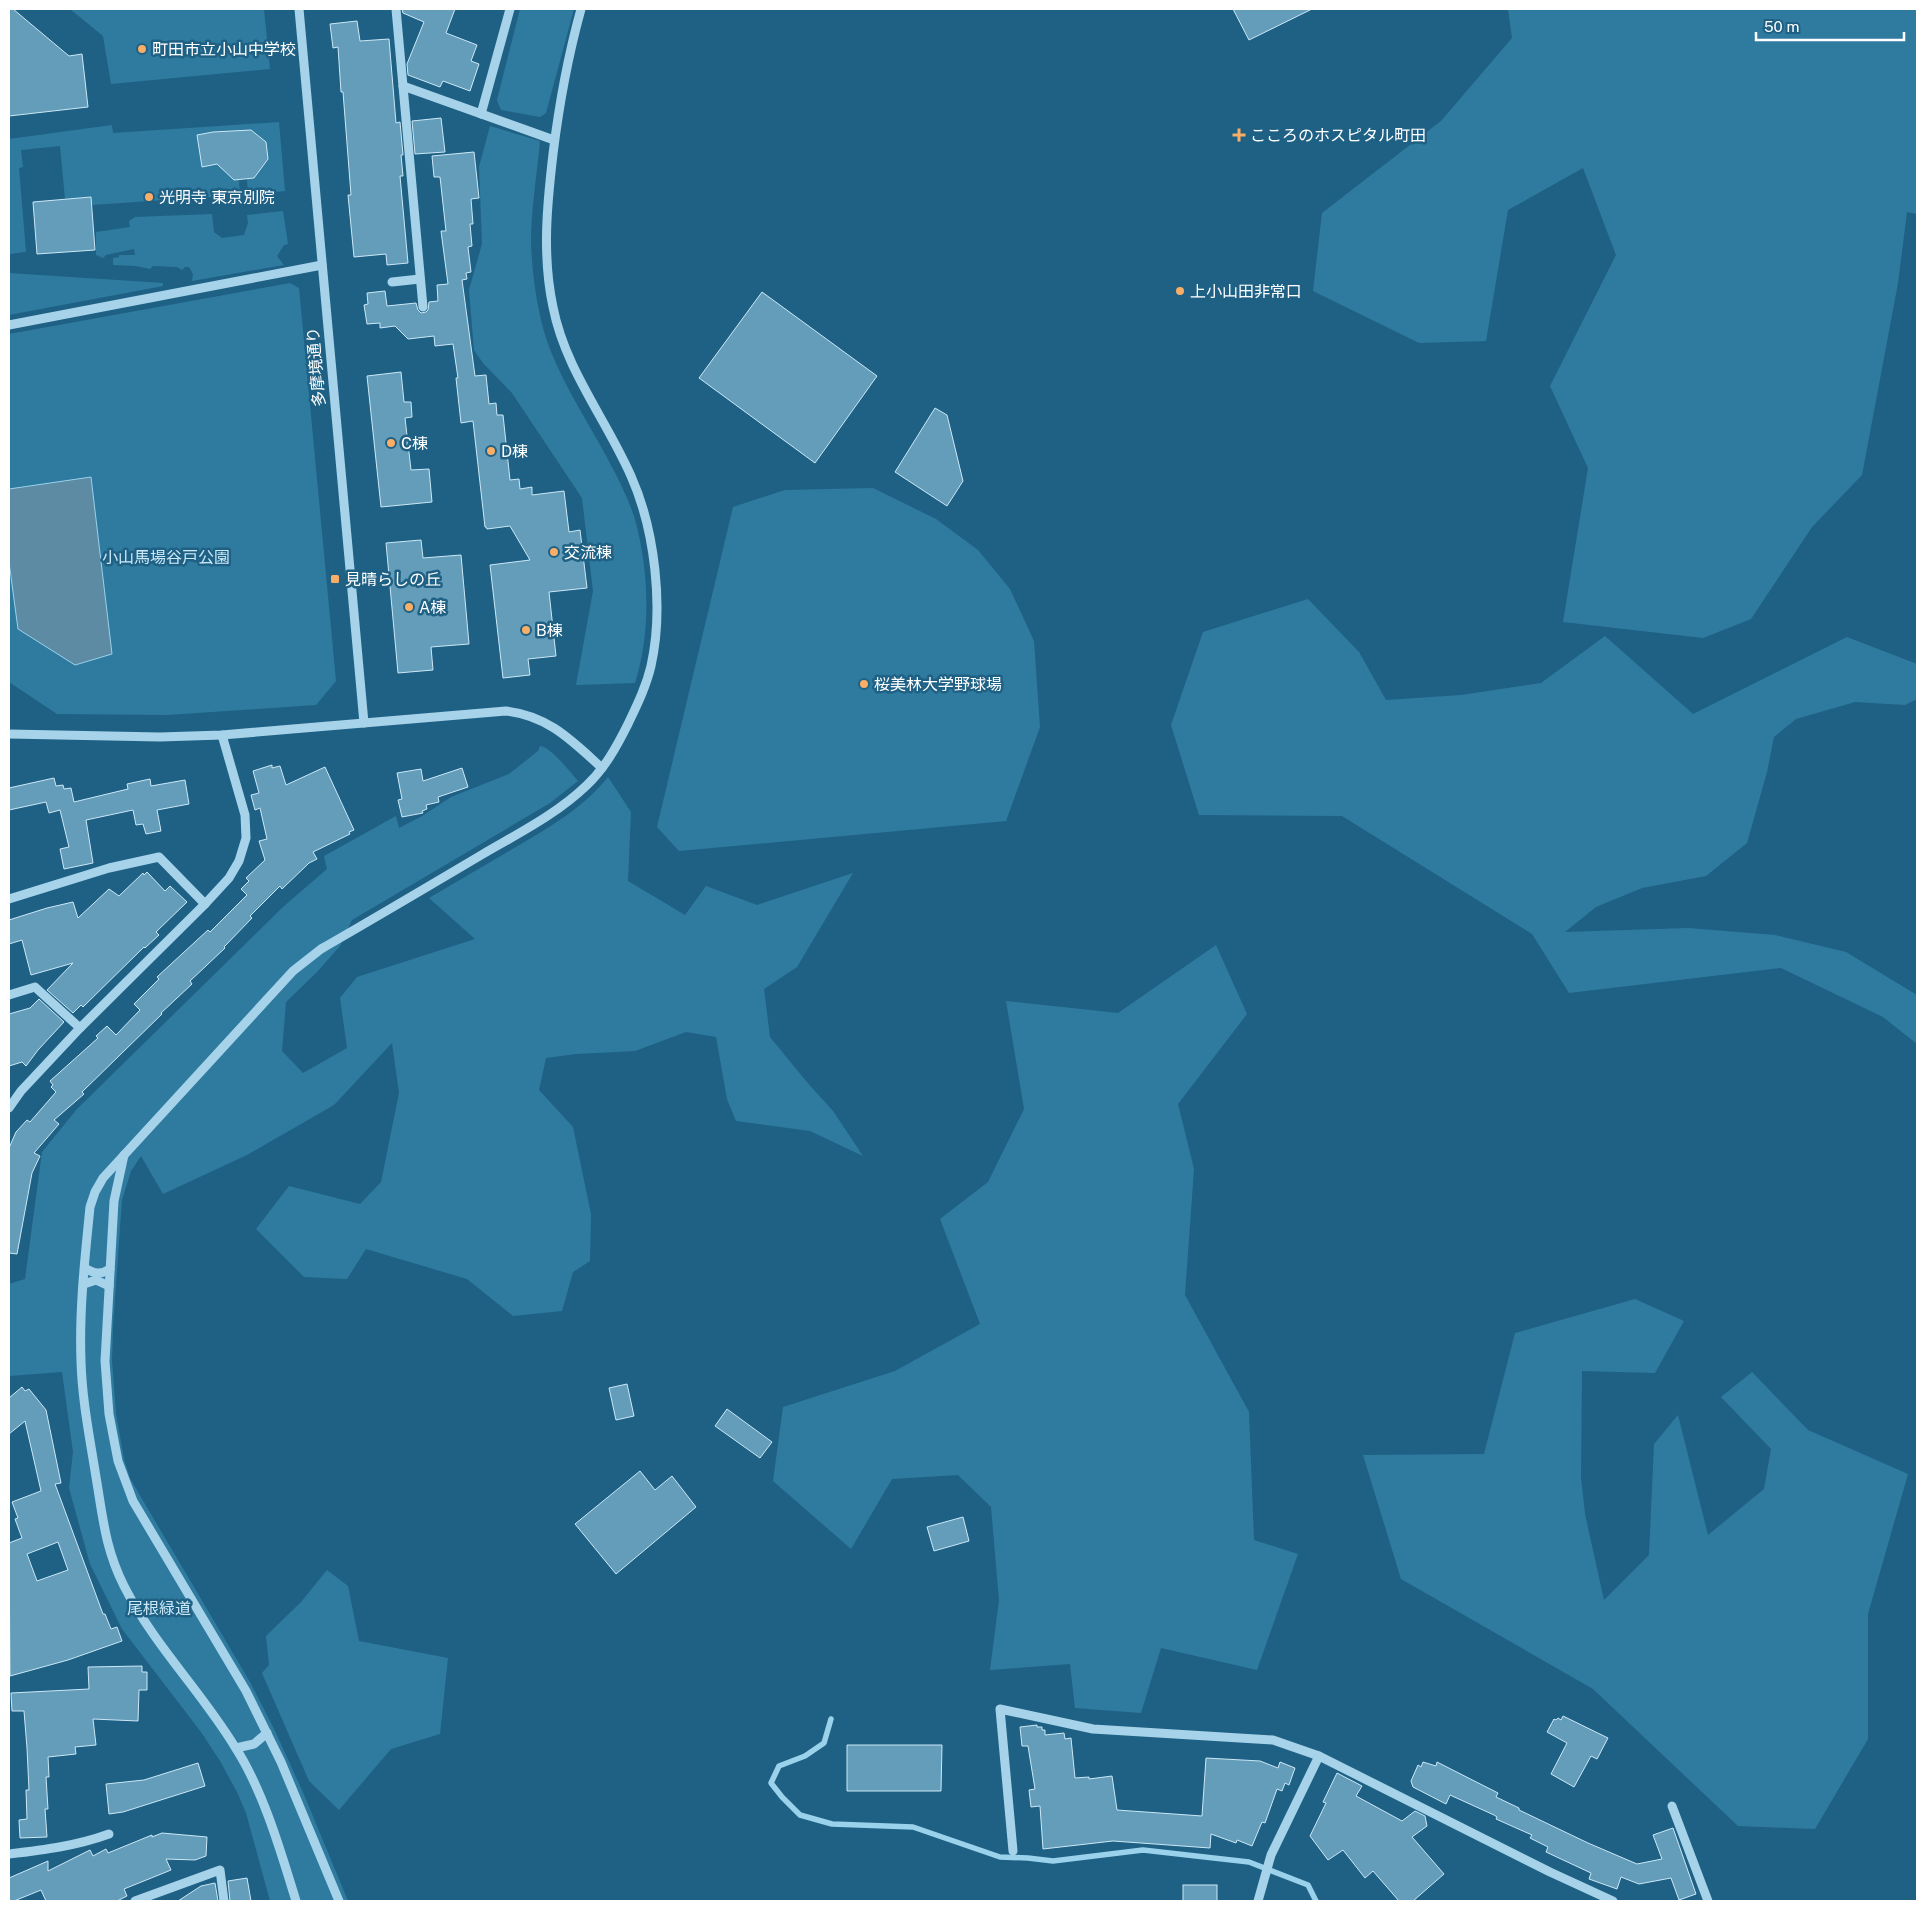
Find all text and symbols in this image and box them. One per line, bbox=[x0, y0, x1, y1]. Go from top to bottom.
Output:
scale bar bbox=[1756, 10, 1904, 42]
text: 50 m bbox=[1764, 18, 1799, 35]
place label: 町田市立小山中学校 bbox=[152, 40, 296, 59]
marker: 町田市立小山中学校 bbox=[136, 43, 148, 55]
place label: こころのホスピタル町田 bbox=[1250, 126, 1426, 145]
marker: こころのホスピタル町田 bbox=[1232, 128, 1246, 142]
place label: 光明寺 東京別院 bbox=[159, 188, 275, 207]
marker: 光明寺 東京別院 bbox=[143, 191, 155, 203]
place label: 上小山田非常口 bbox=[1190, 282, 1302, 301]
marker: 上小山田非常口 bbox=[1174, 285, 1186, 297]
street label: 多摩境通り bbox=[303, 326, 329, 408]
place label: C棟 bbox=[401, 434, 428, 453]
marker: C棟 bbox=[385, 437, 397, 449]
place label: D棟 bbox=[501, 442, 528, 461]
marker: D棟 bbox=[485, 445, 497, 457]
place label: 交流棟 bbox=[564, 543, 612, 562]
marker: 交流棟 bbox=[548, 546, 560, 558]
park label: 小山馬場谷戸公園 bbox=[102, 548, 230, 567]
place label: 見晴らしの丘 bbox=[345, 570, 441, 589]
marker: 見晴らしの丘 bbox=[329, 573, 341, 585]
place label: A棟 bbox=[419, 598, 446, 617]
marker: A棟 bbox=[403, 601, 415, 613]
place label: B棟 bbox=[536, 621, 563, 640]
marker: B棟 bbox=[520, 624, 532, 636]
place label: 桜美林大学野球場 bbox=[874, 675, 1002, 694]
marker: 桜美林大学野球場 bbox=[858, 678, 870, 690]
park label: 尾根緑道 bbox=[127, 1599, 191, 1618]

